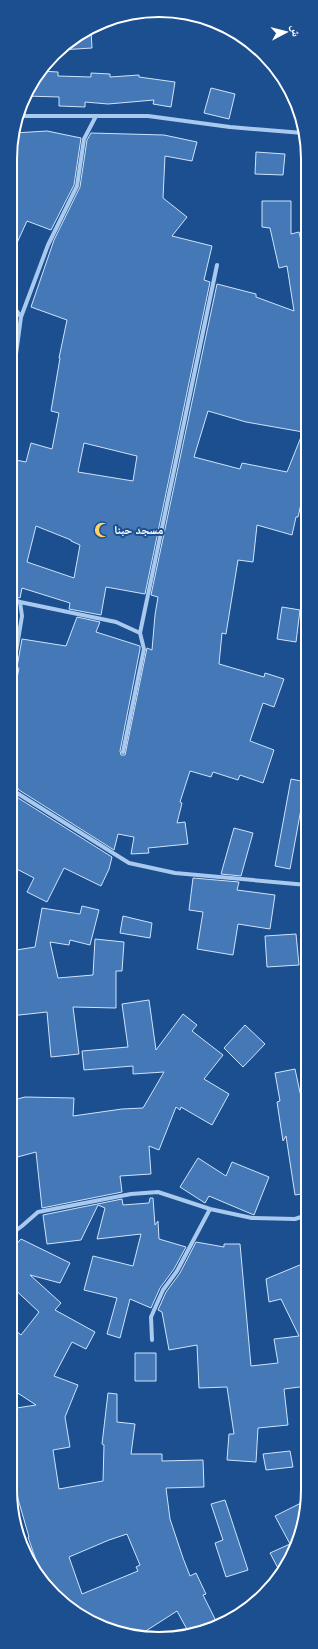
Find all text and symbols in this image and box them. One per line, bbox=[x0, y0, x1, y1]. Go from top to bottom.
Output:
north arrow bbox=[266, 12, 306, 52]
text: ش bbox=[287, 24, 303, 38]
mosque icon: مسجد حبنا bbox=[93, 521, 111, 539]
place label: مسجد حبنا bbox=[114, 523, 164, 537]

